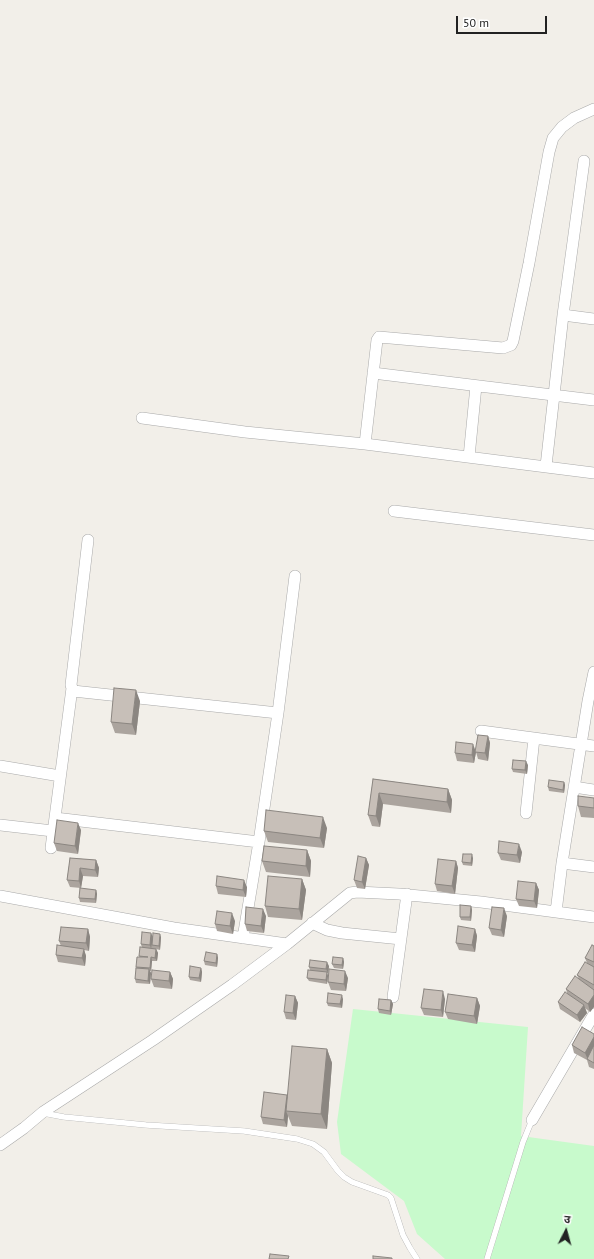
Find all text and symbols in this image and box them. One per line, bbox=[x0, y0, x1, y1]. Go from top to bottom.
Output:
scale bar bbox=[458, 8, 549, 34]
text: 50 m bbox=[463, 15, 489, 30]
north arrow bbox=[546, 1211, 586, 1251]
text: उ bbox=[563, 1212, 571, 1226]

